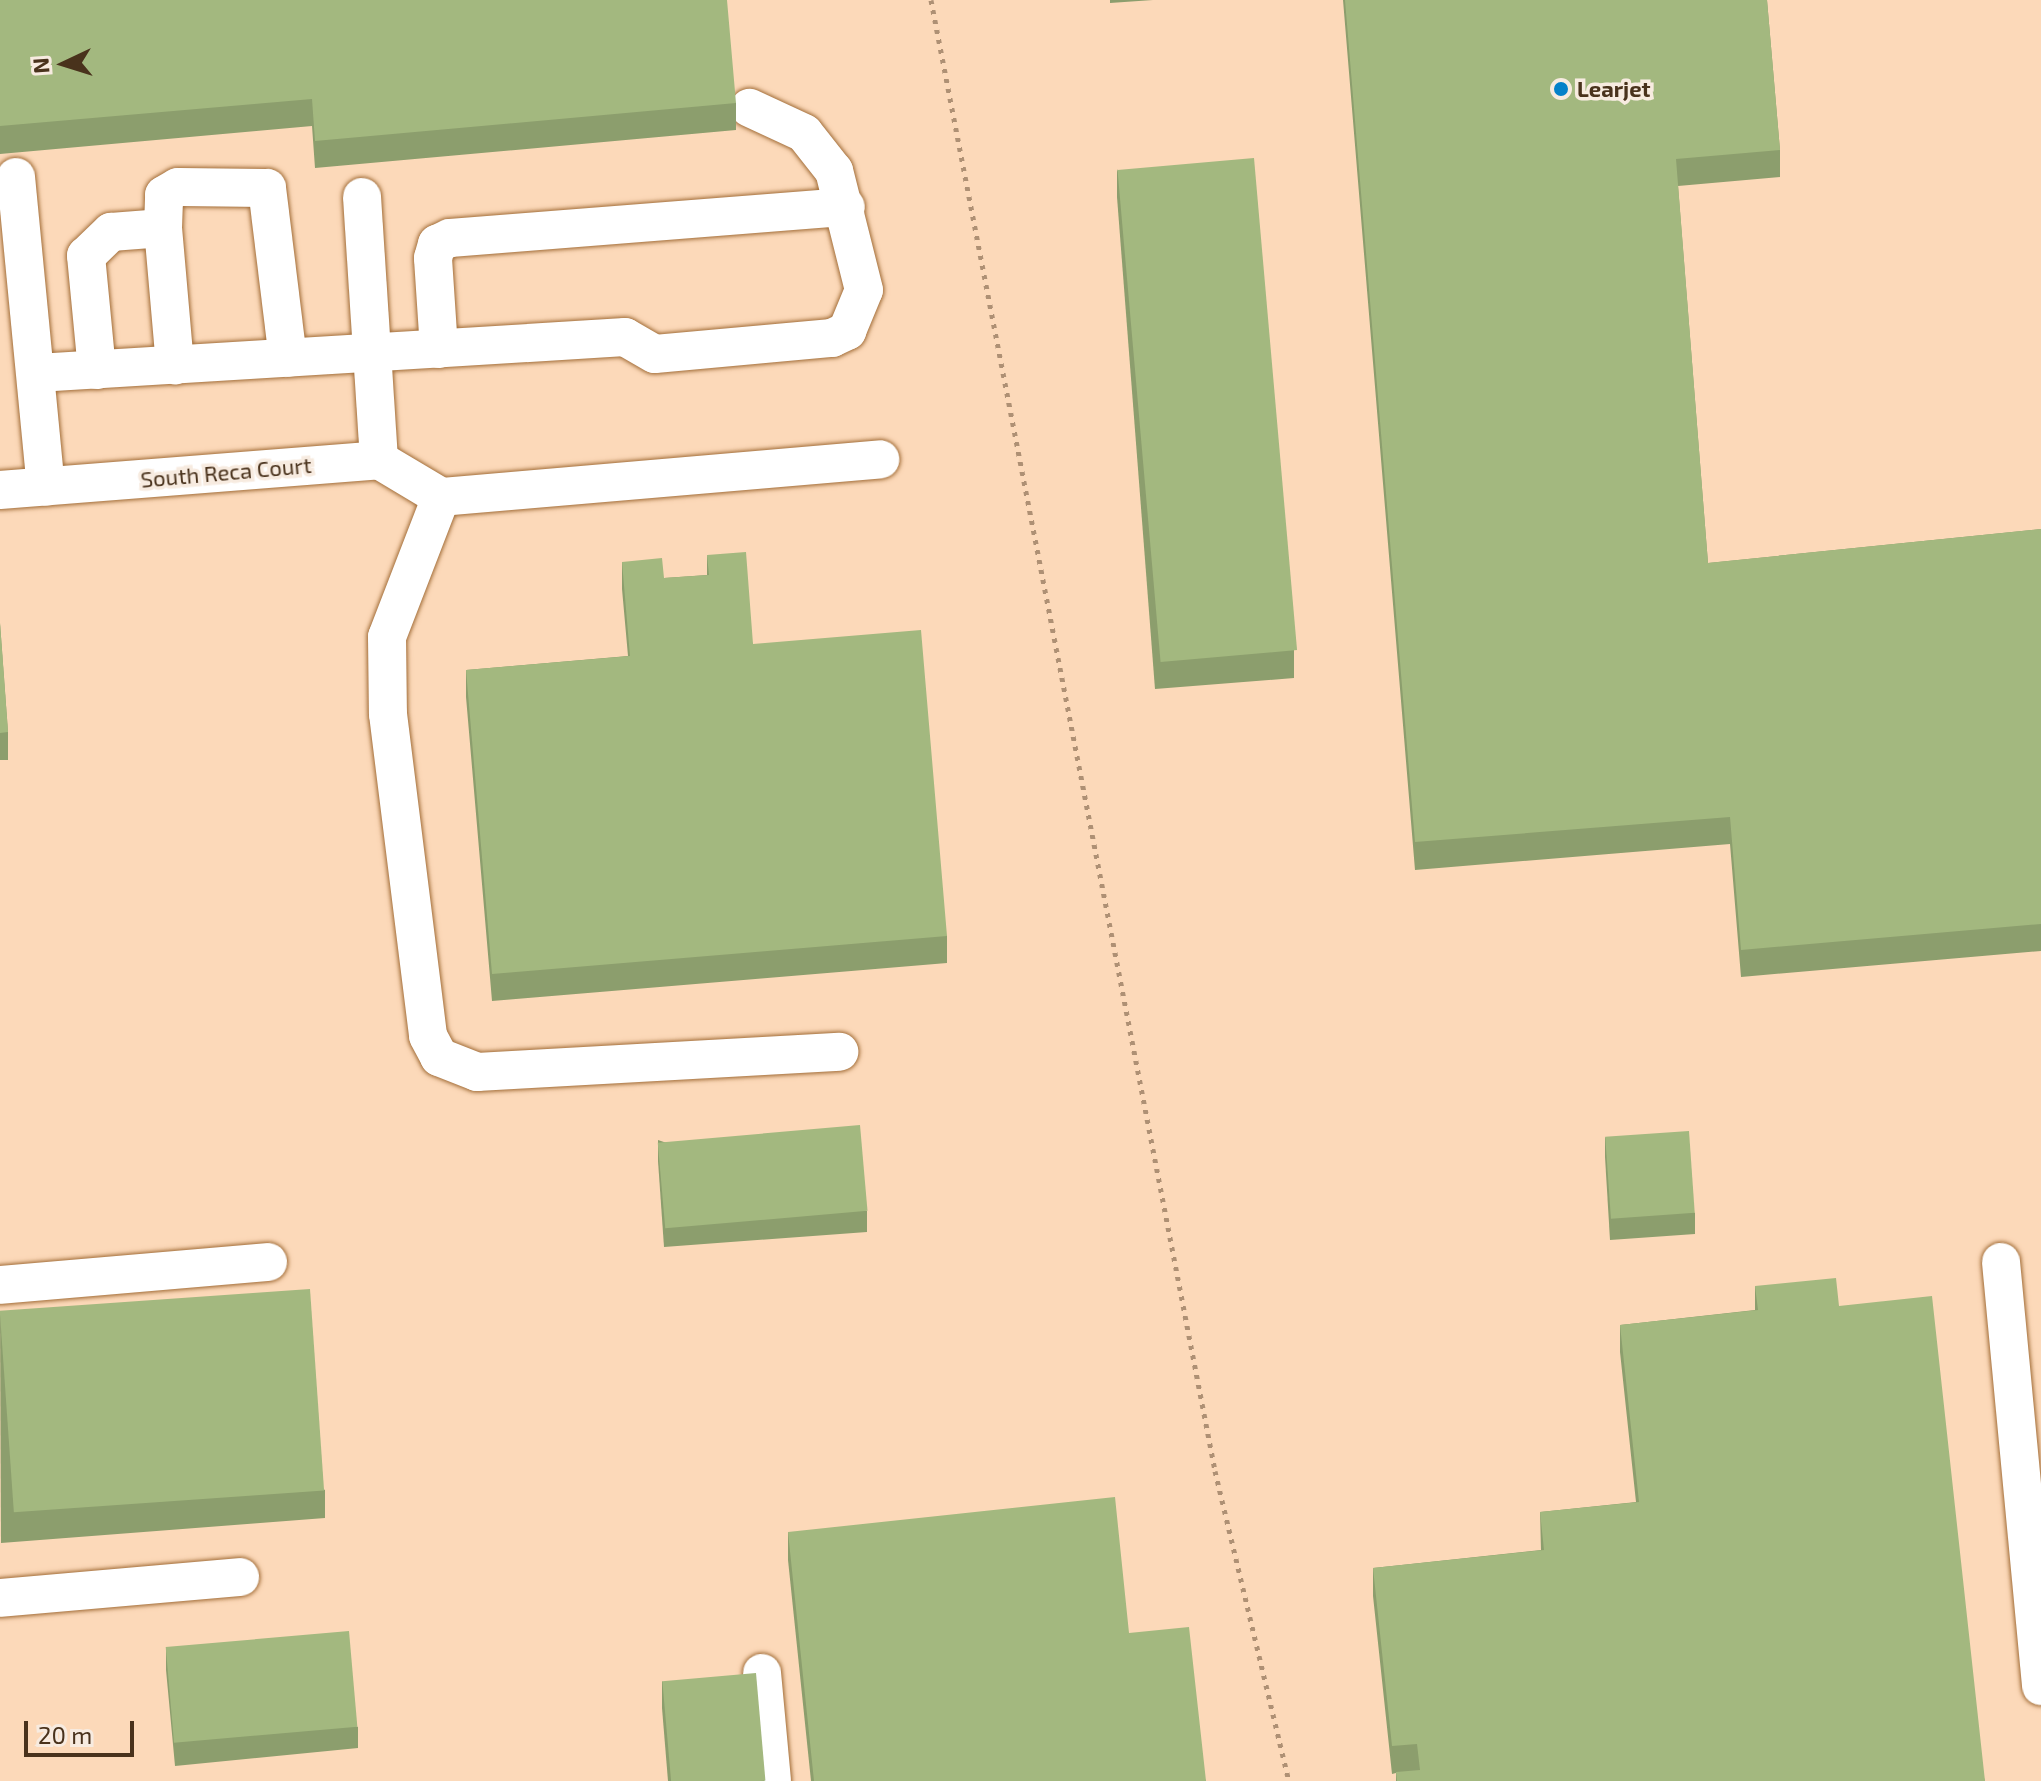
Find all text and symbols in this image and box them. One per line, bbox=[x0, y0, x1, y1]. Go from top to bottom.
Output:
north arrow bbox=[24, 24, 104, 104]
text: N bbox=[27, 57, 54, 75]
place label: Learjet bbox=[1577, 76, 1651, 102]
marker: Learjet bbox=[1552, 80, 1570, 98]
street label: South Reca Court bbox=[140, 451, 312, 493]
scale bar bbox=[28, 1705, 138, 1755]
text: 20 m bbox=[38, 1720, 92, 1749]

